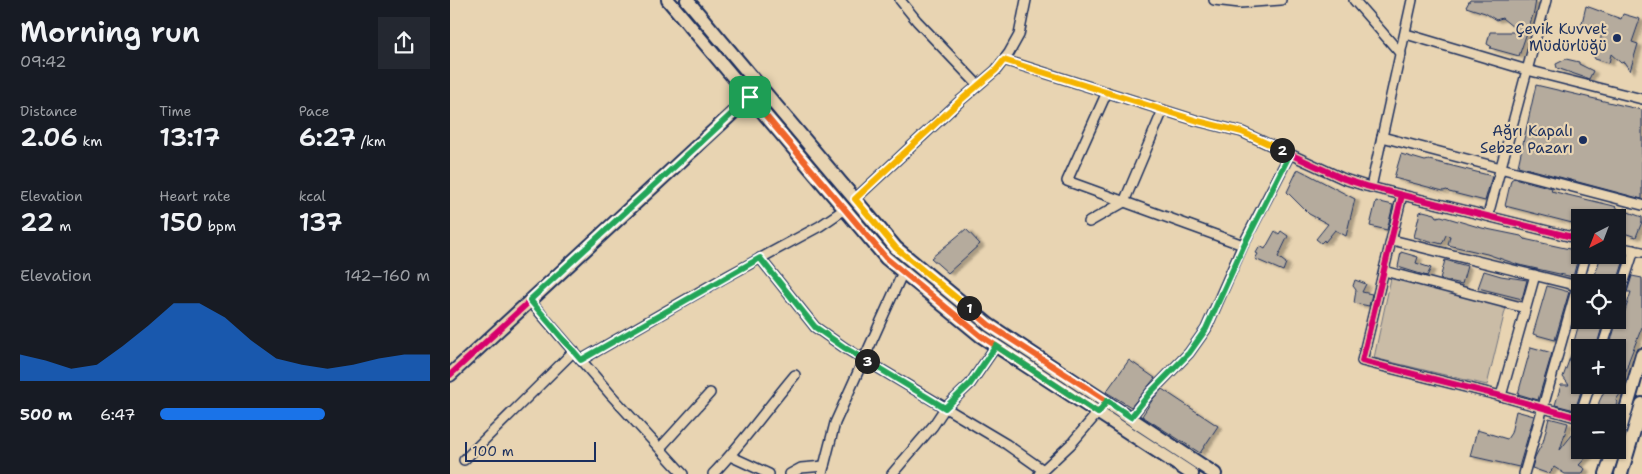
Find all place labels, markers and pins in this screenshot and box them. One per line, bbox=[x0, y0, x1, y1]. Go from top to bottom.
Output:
place label: Çevik Kuvvet Müdürlüğü bbox=[1516, 19, 1607, 56]
marker: Çevik Kuvvet Müdürlüğü bbox=[1611, 32, 1623, 44]
pin bbox=[729, 76, 771, 118]
place label: Ağrı Kapalı Sebze Pazarı bbox=[1480, 121, 1573, 158]
marker: Ağrı Kapalı Sebze Pazarı bbox=[1577, 134, 1589, 146]
pin: 2 bbox=[1270, 138, 1294, 162]
pin: 1 bbox=[956, 296, 982, 320]
pin: 3 bbox=[854, 348, 880, 374]

